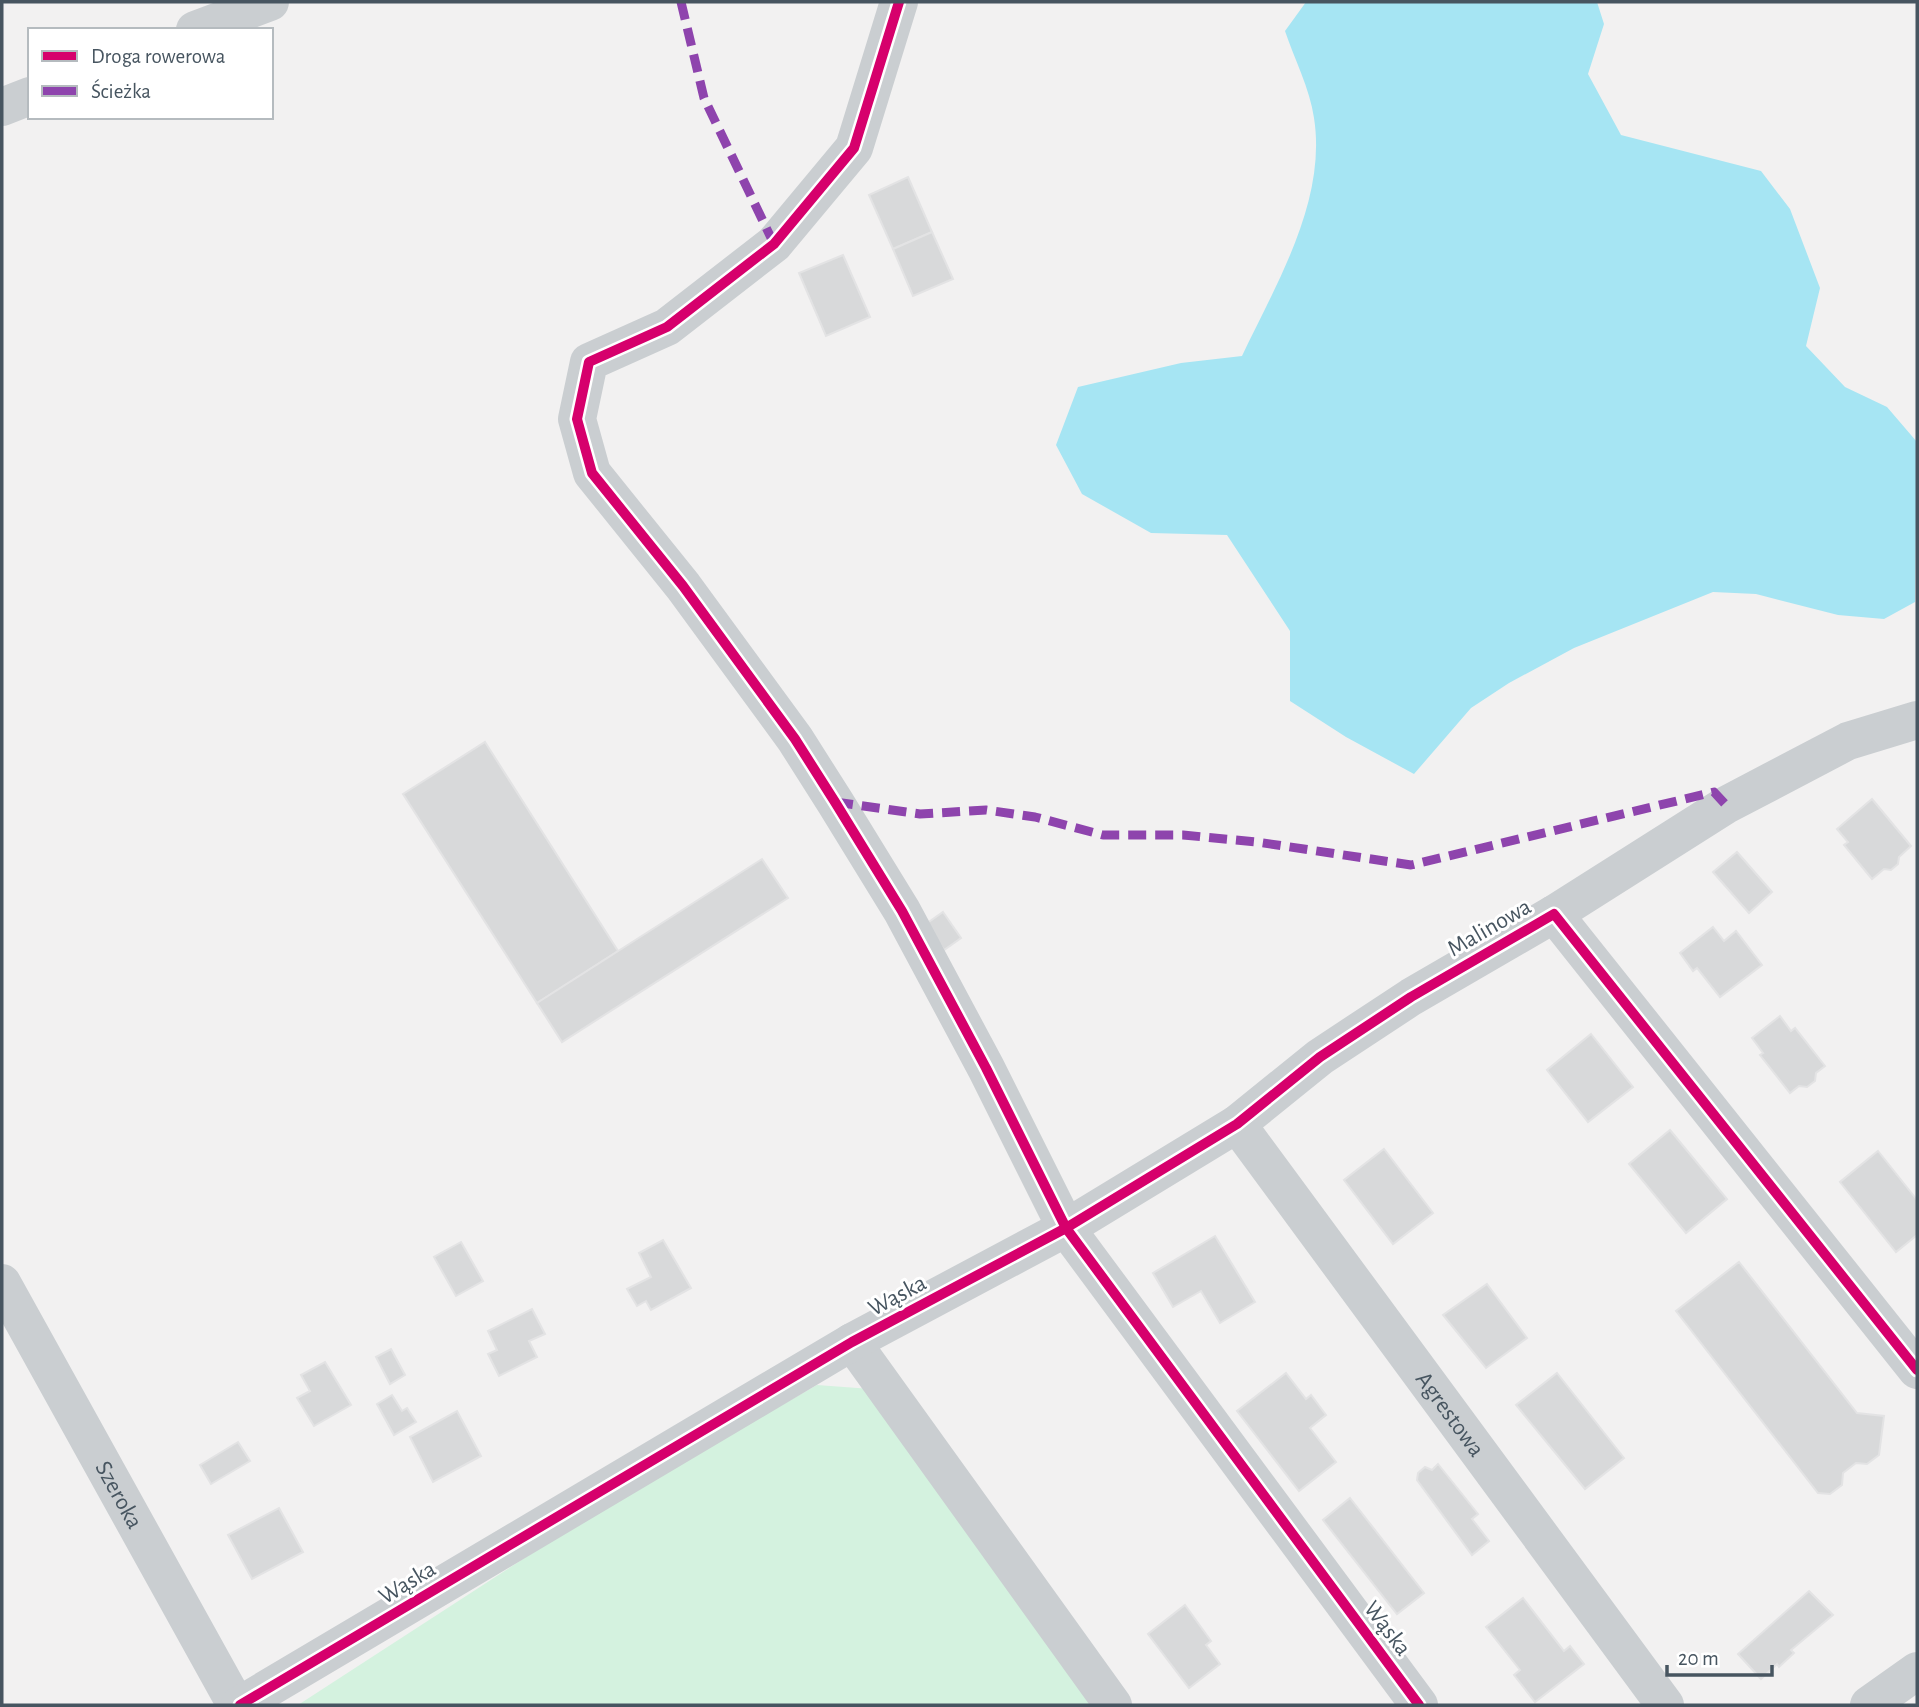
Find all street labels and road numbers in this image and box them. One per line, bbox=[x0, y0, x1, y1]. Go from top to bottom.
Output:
street label: Malinowa bbox=[1444, 894, 1535, 961]
street label: Wąska bbox=[865, 1271, 930, 1321]
street label: Agrestowa bbox=[1411, 1367, 1489, 1461]
street label: Szeroka bbox=[90, 1457, 147, 1533]
street label: Wąska bbox=[375, 1557, 440, 1609]
street label: Wąska bbox=[1359, 1597, 1415, 1660]

